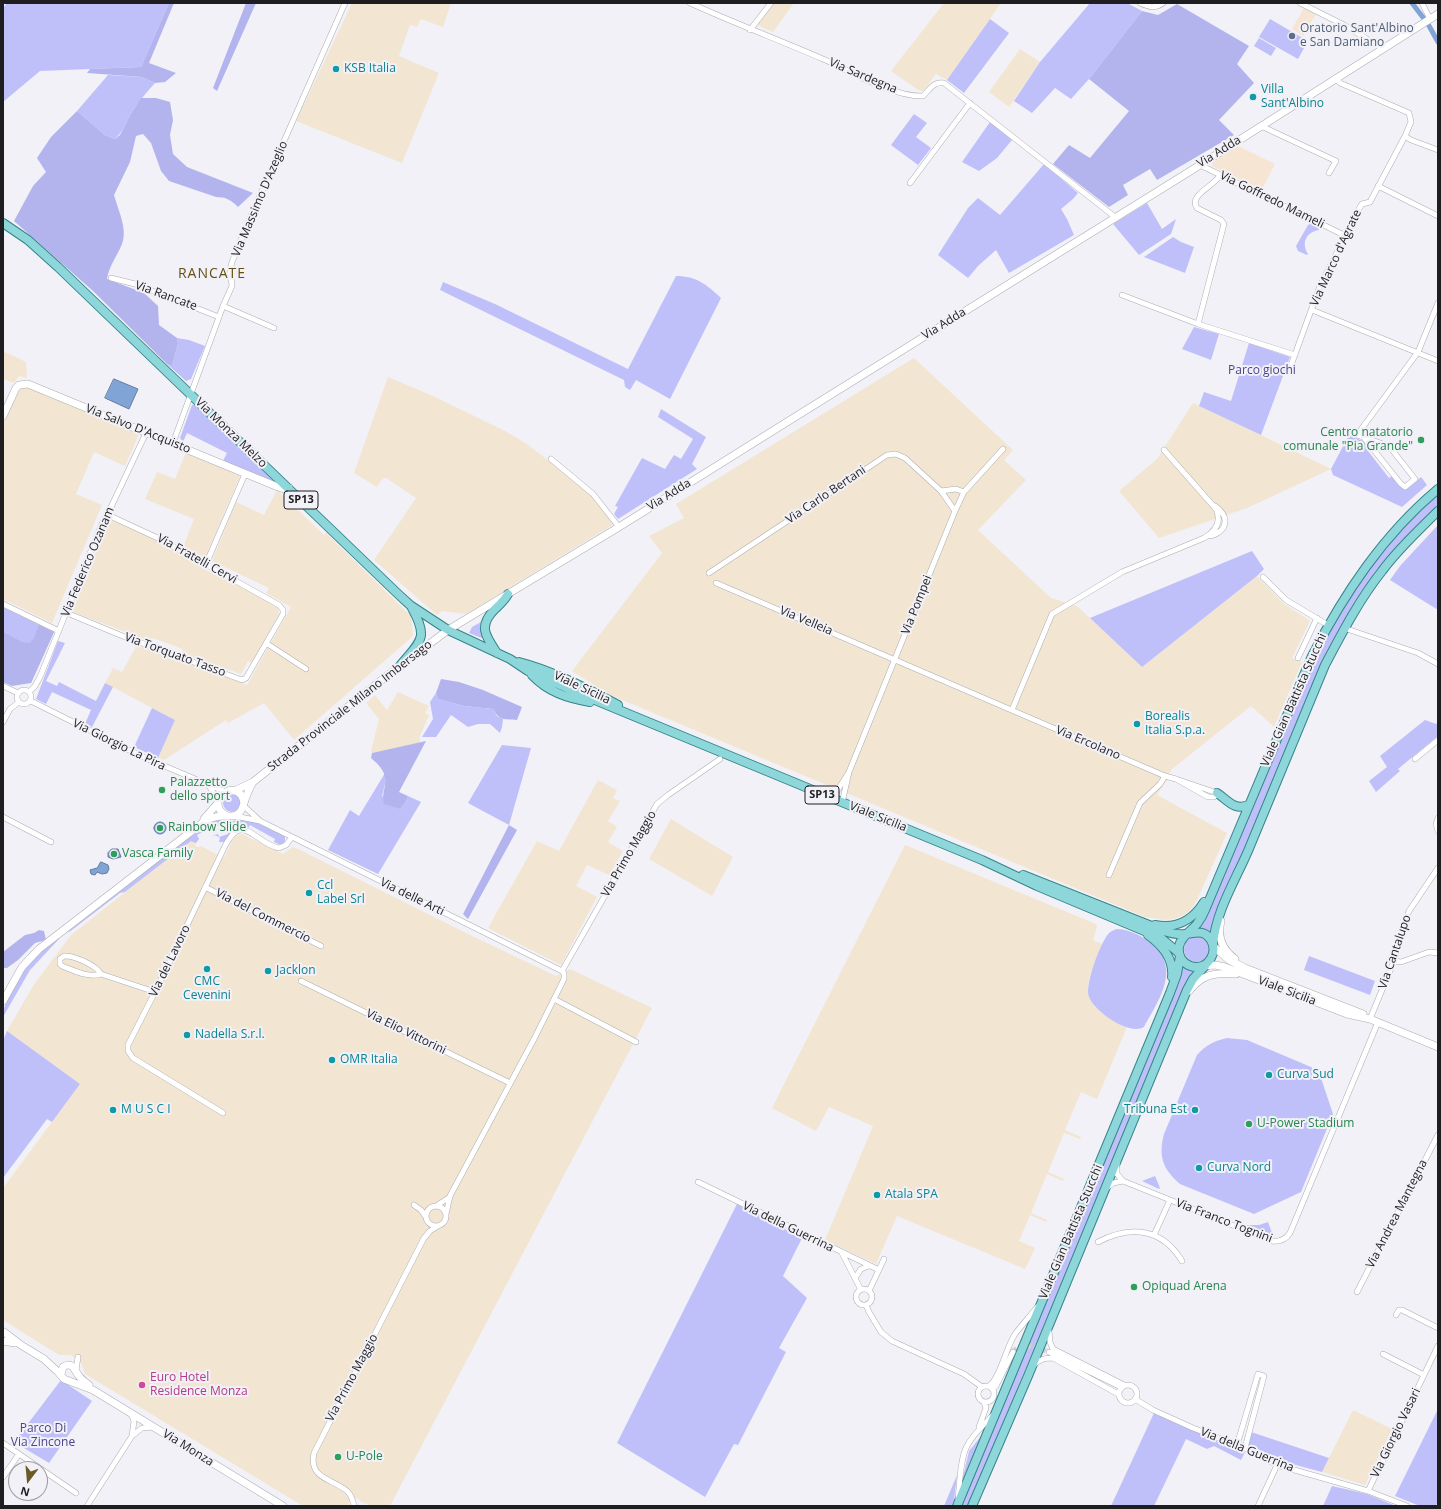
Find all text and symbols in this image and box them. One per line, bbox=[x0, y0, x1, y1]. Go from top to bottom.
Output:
place label: Oratorio Sant'Albino e San Damiano bbox=[1300, 22, 1414, 50]
marker: Oratorio Sant'Albino e San Damiano bbox=[1287, 31, 1297, 41]
street label: Via Sardegna bbox=[827, 55, 899, 97]
place label: KSB Italia bbox=[344, 62, 396, 76]
marker: KSB Italia bbox=[331, 64, 341, 74]
place label: Villa Sant'Albino bbox=[1261, 83, 1324, 111]
marker: Villa Sant'Albino bbox=[1248, 92, 1258, 102]
street label: Via Adda bbox=[1194, 133, 1244, 171]
street label: Via Massimo D'Azeglio bbox=[229, 139, 291, 259]
street label: Via Goffredo Mameli bbox=[1217, 168, 1327, 232]
street label: Via Marco d'Agrate bbox=[1307, 207, 1365, 309]
district label: RANCATE bbox=[178, 266, 246, 282]
street label: Via Rancate bbox=[133, 278, 199, 314]
street label: Via Adda bbox=[919, 305, 969, 343]
park label: Parco giochi bbox=[1228, 364, 1296, 378]
street label: Via Monza Melzo bbox=[192, 395, 270, 471]
street label: Via Salvo D'Acquisto bbox=[83, 401, 193, 457]
place label: Centro natatorio comunale "Pia Grande" bbox=[1283, 426, 1413, 454]
marker: Centro natatorio comunale "Pia Grande" bbox=[1416, 435, 1426, 445]
street label: Via Carlo Bertani bbox=[783, 463, 869, 527]
street label: Via Adda bbox=[644, 476, 694, 514]
road number: SP13 bbox=[284, 491, 318, 509]
street label: Via Federico Ozanam bbox=[58, 505, 118, 619]
street label: Via Fratelli Cervi bbox=[155, 531, 239, 587]
street label: Via Pompei bbox=[899, 573, 935, 637]
street label: Via Velleia bbox=[777, 603, 835, 639]
street label: Via Torquato Tasso bbox=[122, 630, 228, 680]
street label: Viale Gian Battista Stucchi bbox=[1258, 631, 1330, 769]
street label: Strada Provinciale Milano Imbersago bbox=[265, 637, 435, 775]
street label: Viale Sicilia bbox=[551, 669, 613, 707]
place label: Borealis Italia S.p.a. bbox=[1145, 710, 1205, 738]
street label: Via Giorgio La Pira bbox=[70, 716, 168, 774]
marker: Borealis Italia S.p.a. bbox=[1132, 719, 1142, 729]
street label: Via Ercolano bbox=[1054, 723, 1122, 763]
place label: Palazzetto dello sport bbox=[170, 776, 230, 804]
marker: Palazzetto dello sport bbox=[157, 785, 167, 795]
road number: SP13 bbox=[805, 786, 839, 804]
street label: Viale Sicilia bbox=[847, 799, 909, 835]
street label: Via Primo Maggio bbox=[598, 808, 660, 900]
place label: Rainbow Slide bbox=[168, 821, 246, 835]
marker: Rainbow Slide bbox=[155, 823, 165, 833]
place label: Vasca Family bbox=[122, 847, 193, 861]
marker: Vasca Family bbox=[109, 849, 119, 859]
street label: Via delle Arti bbox=[377, 875, 447, 919]
place label: Ccl Label Srl bbox=[317, 879, 365, 907]
street label: Via del Commercio bbox=[213, 886, 313, 946]
marker: Ccl Label Srl bbox=[304, 888, 314, 898]
street label: Via Cantalupo bbox=[1376, 913, 1414, 991]
street label: Via del Lavoro bbox=[146, 923, 194, 999]
marker: CMC Cevenini bbox=[202, 964, 212, 974]
place label: Jacklon bbox=[276, 964, 316, 978]
marker: Jacklon bbox=[263, 966, 273, 976]
street label: Viale Sicilia bbox=[1256, 973, 1318, 1009]
place label: CMC Cevenini bbox=[183, 975, 231, 1003]
street label: Via Elio Vittorini bbox=[364, 1006, 448, 1058]
place label: Nadella S.r.l. bbox=[195, 1028, 265, 1042]
marker: Nadella S.r.l. bbox=[182, 1030, 192, 1040]
place label: OMR Italia bbox=[340, 1053, 398, 1067]
marker: OMR Italia bbox=[327, 1055, 337, 1065]
place label: Curva Sud bbox=[1277, 1068, 1334, 1082]
marker: Curva Sud bbox=[1264, 1070, 1274, 1080]
place label: M U S C I bbox=[121, 1103, 170, 1117]
place label: Tribuna Est bbox=[1124, 1103, 1187, 1117]
marker: M U S C I bbox=[108, 1105, 118, 1115]
marker: Tribuna Est bbox=[1190, 1105, 1200, 1115]
place label: U-Power Stadium bbox=[1257, 1117, 1354, 1131]
marker: U-Power Stadium bbox=[1244, 1119, 1254, 1129]
street label: Via Andrea Mantegna bbox=[1363, 1157, 1431, 1271]
place label: Curva Nord bbox=[1207, 1161, 1271, 1175]
street label: Viale Gian Battista Stucchi bbox=[1036, 1163, 1106, 1301]
marker: Curva Nord bbox=[1194, 1163, 1204, 1173]
place label: Atala SPA bbox=[885, 1188, 938, 1202]
marker: Atala SPA bbox=[872, 1190, 882, 1200]
street label: Via Franco Tognini bbox=[1174, 1196, 1274, 1246]
street label: Via della Guerrina bbox=[740, 1199, 836, 1255]
place label: Opiquad Arena bbox=[1142, 1280, 1227, 1294]
marker: Opiquad Arena bbox=[1129, 1282, 1139, 1292]
street label: Via Primo Maggio bbox=[323, 1332, 381, 1424]
place label: Euro Hotel Residence Monza bbox=[150, 1371, 248, 1399]
marker: Euro Hotel Residence Monza bbox=[137, 1380, 147, 1390]
street label: Via Giorgio Vasari bbox=[1368, 1386, 1424, 1480]
park label: Parco Di Via Zincone bbox=[11, 1422, 75, 1450]
street label: Via della Guerrina bbox=[1198, 1425, 1296, 1475]
street label: Via Monza bbox=[160, 1427, 216, 1469]
place label: U-Pole bbox=[346, 1450, 383, 1464]
marker: U-Pole bbox=[333, 1452, 343, 1462]
north arrow bbox=[8, 1461, 48, 1501]
text: N bbox=[18, 1484, 31, 1501]

